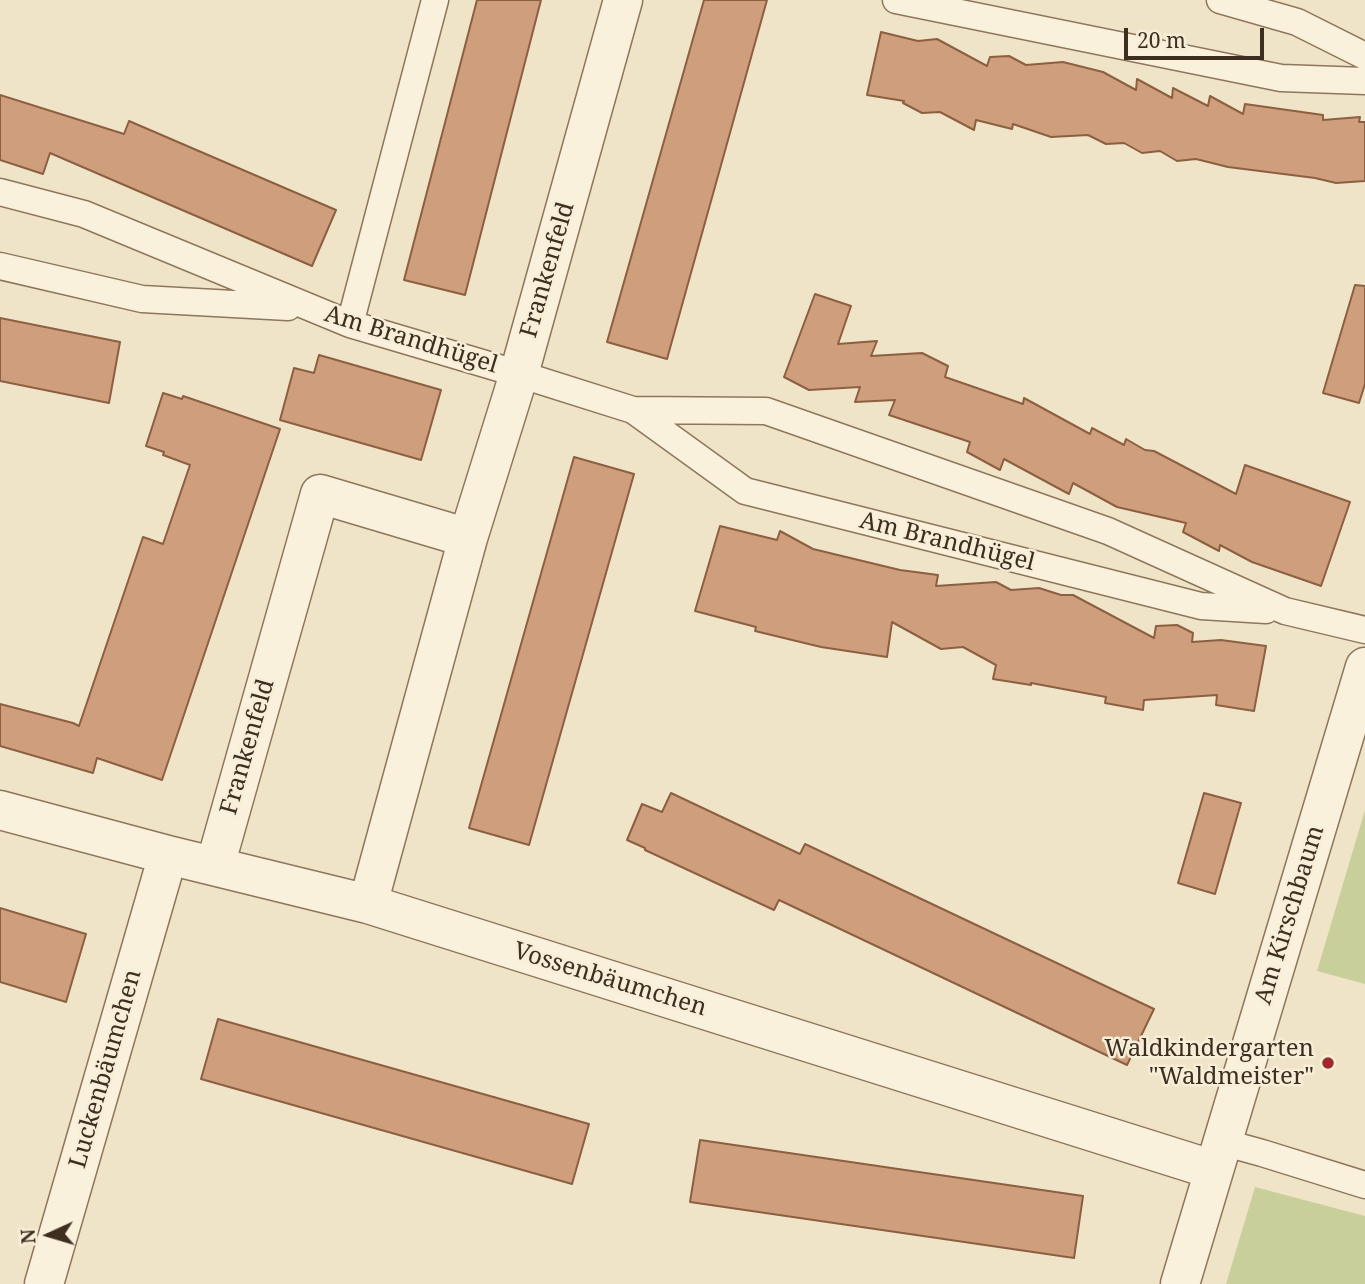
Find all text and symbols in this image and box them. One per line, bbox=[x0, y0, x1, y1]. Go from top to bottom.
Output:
scale bar bbox=[1127, 14, 1267, 58]
text: 20 m bbox=[1137, 26, 1186, 54]
street label: Frankenfeld bbox=[515, 199, 581, 341]
street label: Am Brandhügel bbox=[321, 300, 501, 380]
street label: Am Brandhügel bbox=[856, 506, 1038, 578]
street label: Frankenfeld bbox=[215, 676, 281, 818]
street label: Am Kirschbaum bbox=[1249, 822, 1331, 1008]
street label: Vossenbäumchen bbox=[510, 937, 710, 1023]
street label: Luckenbäumchen bbox=[64, 966, 148, 1172]
place label: Waldkindergarten "Waldmeister" bbox=[1104, 1035, 1314, 1091]
marker: Waldkindergarten "Waldmeister" bbox=[1320, 1055, 1336, 1071]
north arrow bbox=[14, 1200, 84, 1270]
text: N bbox=[15, 1228, 42, 1245]

